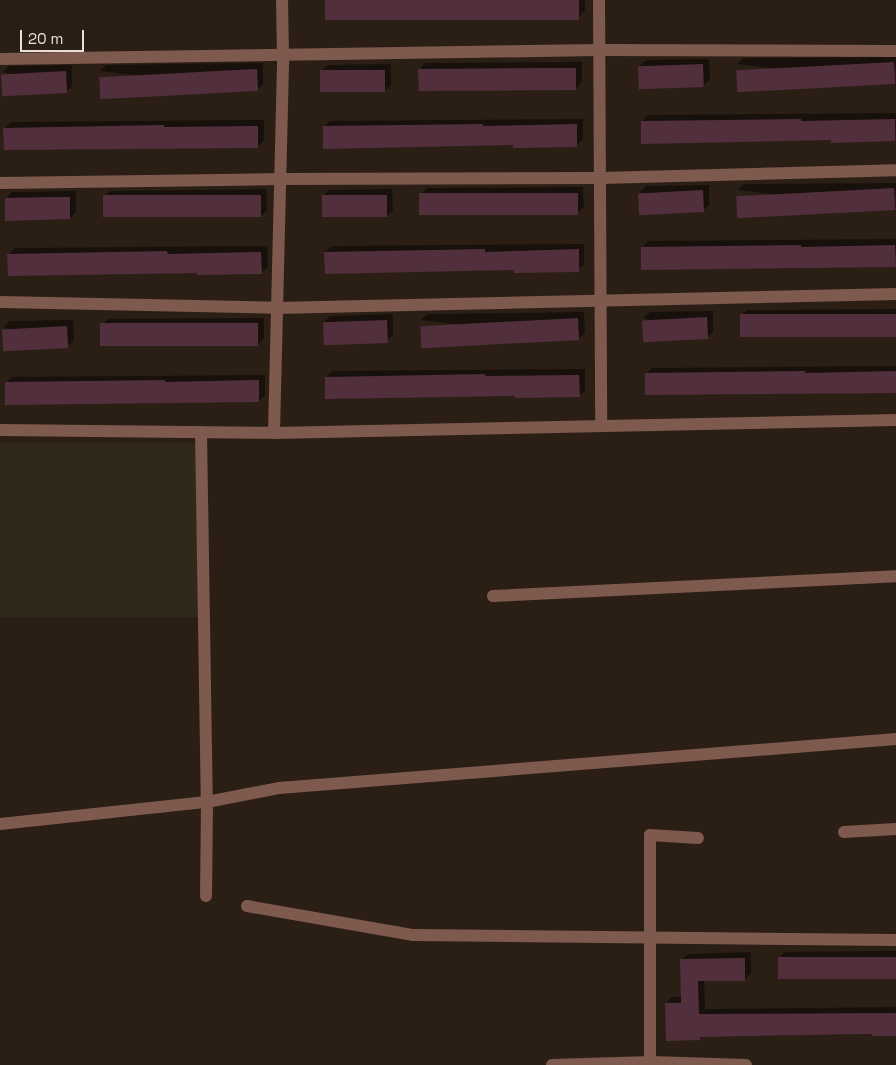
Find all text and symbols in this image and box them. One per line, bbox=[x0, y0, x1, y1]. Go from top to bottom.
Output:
scale bar bbox=[22, 20, 86, 52]
text: 20 m bbox=[28, 29, 63, 48]

